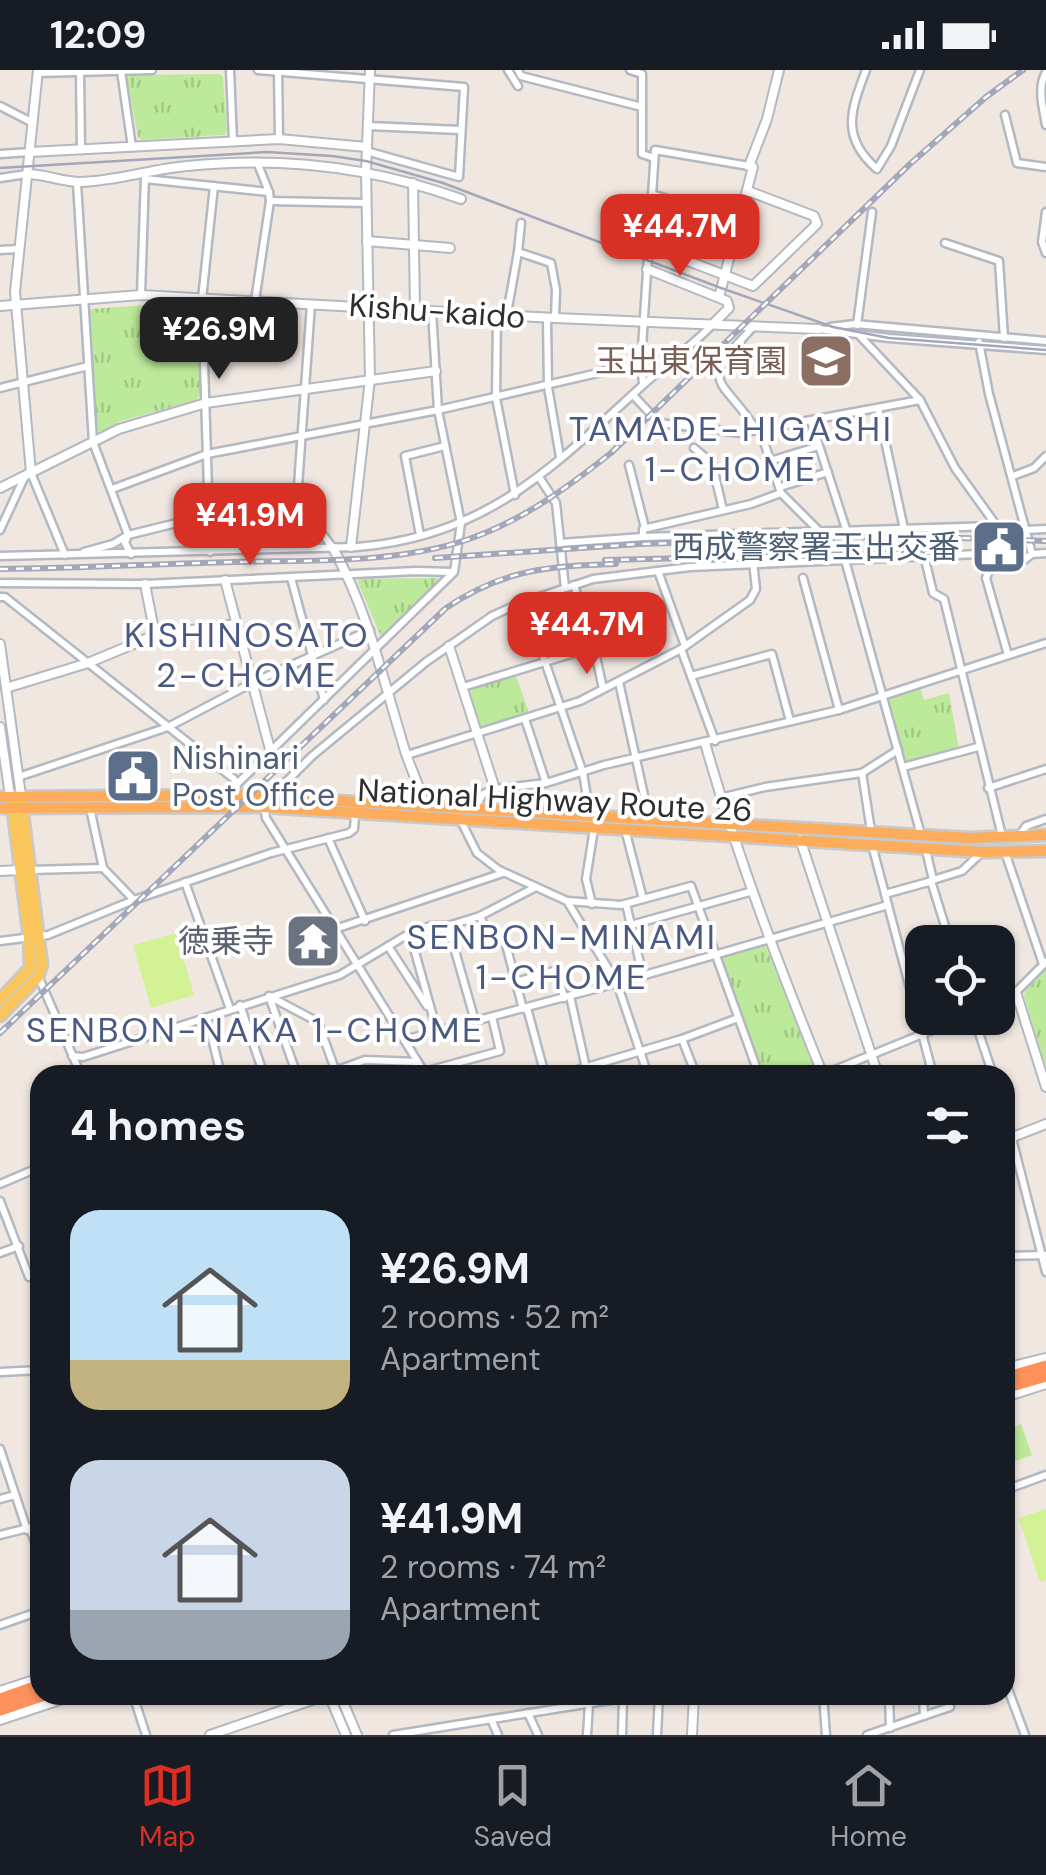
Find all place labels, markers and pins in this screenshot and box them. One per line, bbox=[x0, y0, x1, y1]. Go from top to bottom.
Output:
pin: ¥44.7M bbox=[599, 194, 761, 279]
pin: ¥26.9M bbox=[138, 297, 300, 382]
school or university icon: 玉出東保育園 bbox=[796, 331, 856, 391]
place label: 玉出東保育園 bbox=[595, 340, 787, 382]
pin: ¥41.9M bbox=[169, 483, 331, 568]
public building icon: 西成警察署玉出交番 bbox=[969, 517, 1029, 577]
place label: 西成警察署玉出交番 bbox=[672, 526, 960, 568]
pin: ¥44.7M bbox=[506, 592, 668, 677]
place label: Nishinari Post Office bbox=[172, 737, 335, 816]
public building icon: Nishinari Post Office bbox=[103, 746, 163, 806]
temple icon: 徳乗寺 bbox=[283, 911, 343, 971]
place label: 徳乗寺 bbox=[178, 920, 274, 962]

